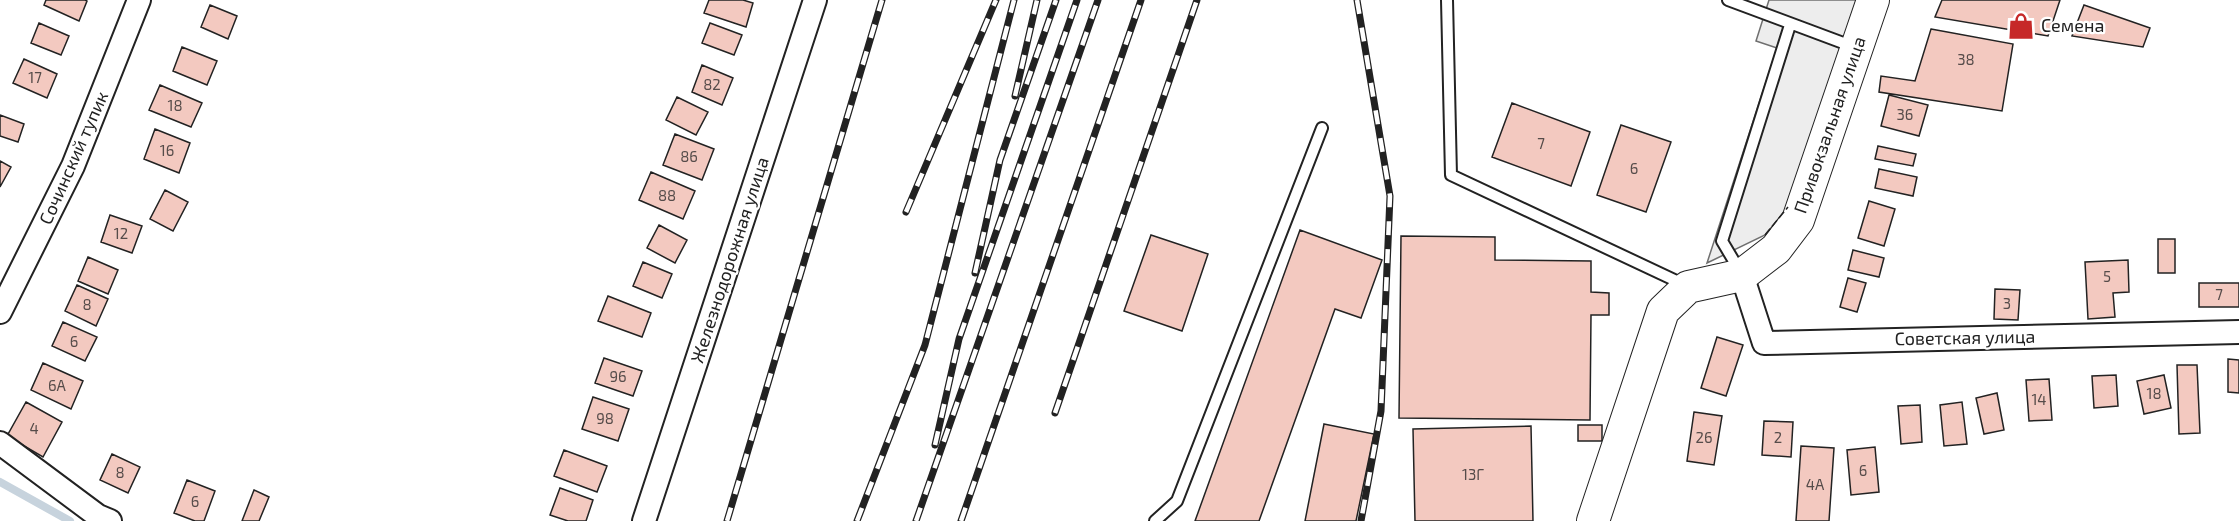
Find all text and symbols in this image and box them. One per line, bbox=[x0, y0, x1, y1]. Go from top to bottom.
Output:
shop icon: Семена bbox=[2006, 11, 2036, 41]
place label: Семена bbox=[2041, 14, 2104, 36]
street label: Привокзальная улица bbox=[1788, 33, 1870, 216]
house number: 38 bbox=[1957, 50, 1975, 68]
house number: 17 bbox=[28, 68, 42, 86]
house number: 82 bbox=[703, 75, 721, 93]
street label: Сочинский тупик bbox=[34, 87, 112, 228]
house number: 18 bbox=[167, 96, 183, 114]
house number: 36 bbox=[1897, 105, 1913, 123]
house number: 7 bbox=[1537, 134, 1545, 152]
house number: 16 bbox=[160, 141, 174, 159]
house number: 86 bbox=[680, 147, 698, 165]
street label: Железнодорожная улица bbox=[685, 154, 773, 366]
house number: 6 bbox=[1630, 159, 1638, 177]
house number: 88 bbox=[658, 186, 676, 204]
house number: 12 bbox=[114, 224, 128, 242]
house number: 5 bbox=[2103, 267, 2111, 285]
house number: 7 bbox=[2215, 285, 2223, 303]
house number: 3 bbox=[2003, 294, 2011, 312]
house number: 8 bbox=[82, 295, 92, 313]
street label: Советская улица bbox=[1894, 325, 2036, 349]
house number: 6 bbox=[70, 332, 78, 350]
house number: 96 bbox=[609, 367, 627, 385]
house number: 6А bbox=[48, 376, 67, 394]
house number: 18 bbox=[2146, 384, 2162, 402]
house number: 14 bbox=[2031, 390, 2047, 408]
house number: 98 bbox=[596, 409, 614, 427]
house number: 4 bbox=[29, 419, 39, 437]
house number: 26 bbox=[1695, 428, 1713, 446]
house number: 2 bbox=[1774, 428, 1782, 446]
house number: 6 bbox=[1859, 461, 1867, 479]
house number: 8 bbox=[115, 463, 125, 481]
house number: 13Г bbox=[1462, 465, 1484, 483]
house number: 4А bbox=[1806, 475, 1825, 493]
house number: 6 bbox=[191, 492, 199, 510]

